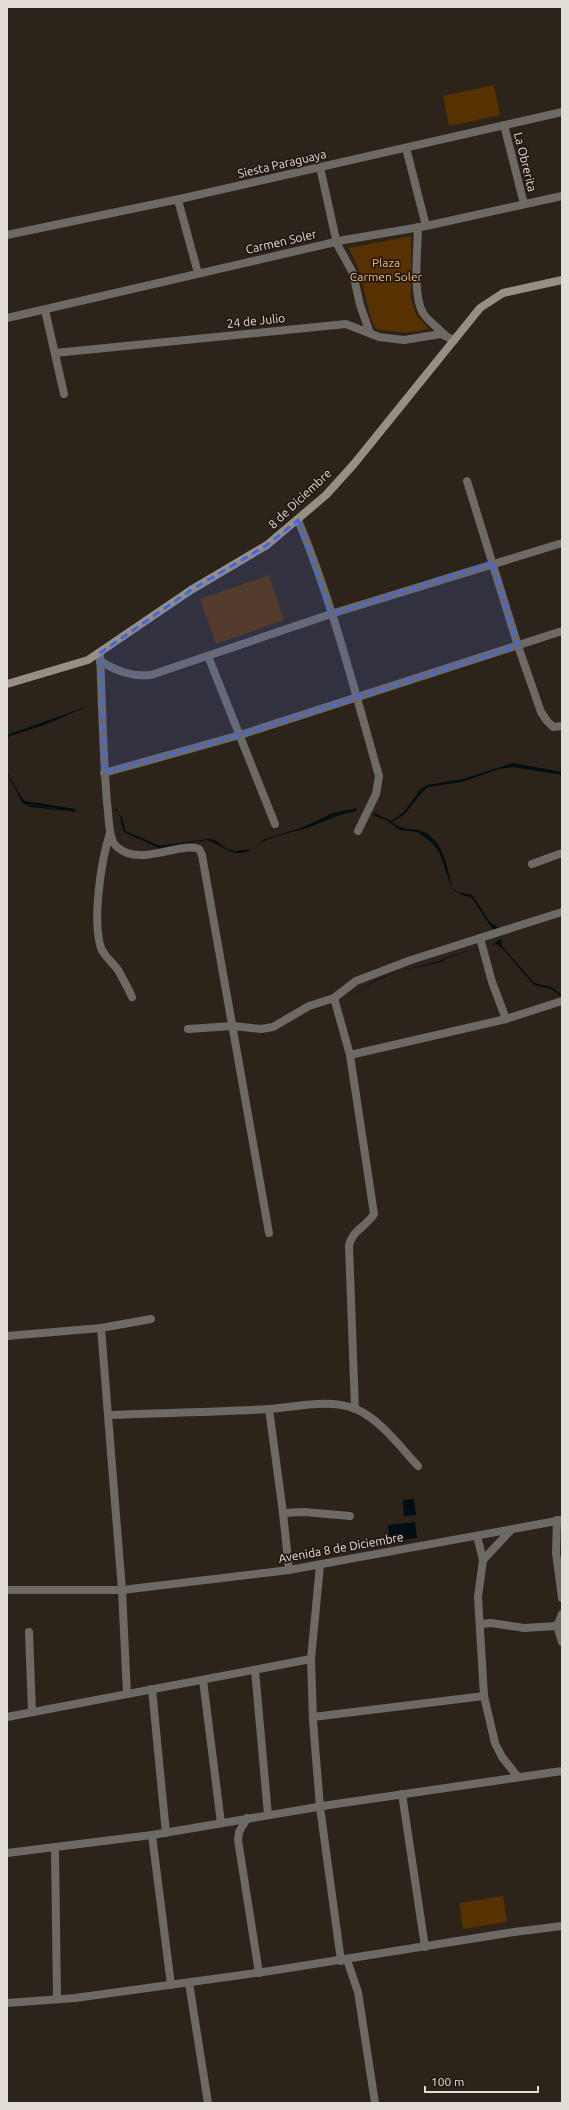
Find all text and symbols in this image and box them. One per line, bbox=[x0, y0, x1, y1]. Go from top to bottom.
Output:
street label: La Obrerita bbox=[512, 131, 539, 193]
street label: Siesta Paraguaya bbox=[236, 147, 327, 180]
street label: Carmen Soler bbox=[244, 227, 318, 256]
park label: Plaza Carmen Soler bbox=[350, 256, 423, 283]
street label: 24 de Julio bbox=[226, 311, 286, 330]
street label: 8 de Diciembre bbox=[266, 466, 334, 531]
street label: Avenida 8 de Diciembre bbox=[277, 1530, 404, 1565]
scale bar bbox=[425, 2068, 538, 2094]
text: 100 m bbox=[431, 2075, 464, 2088]

